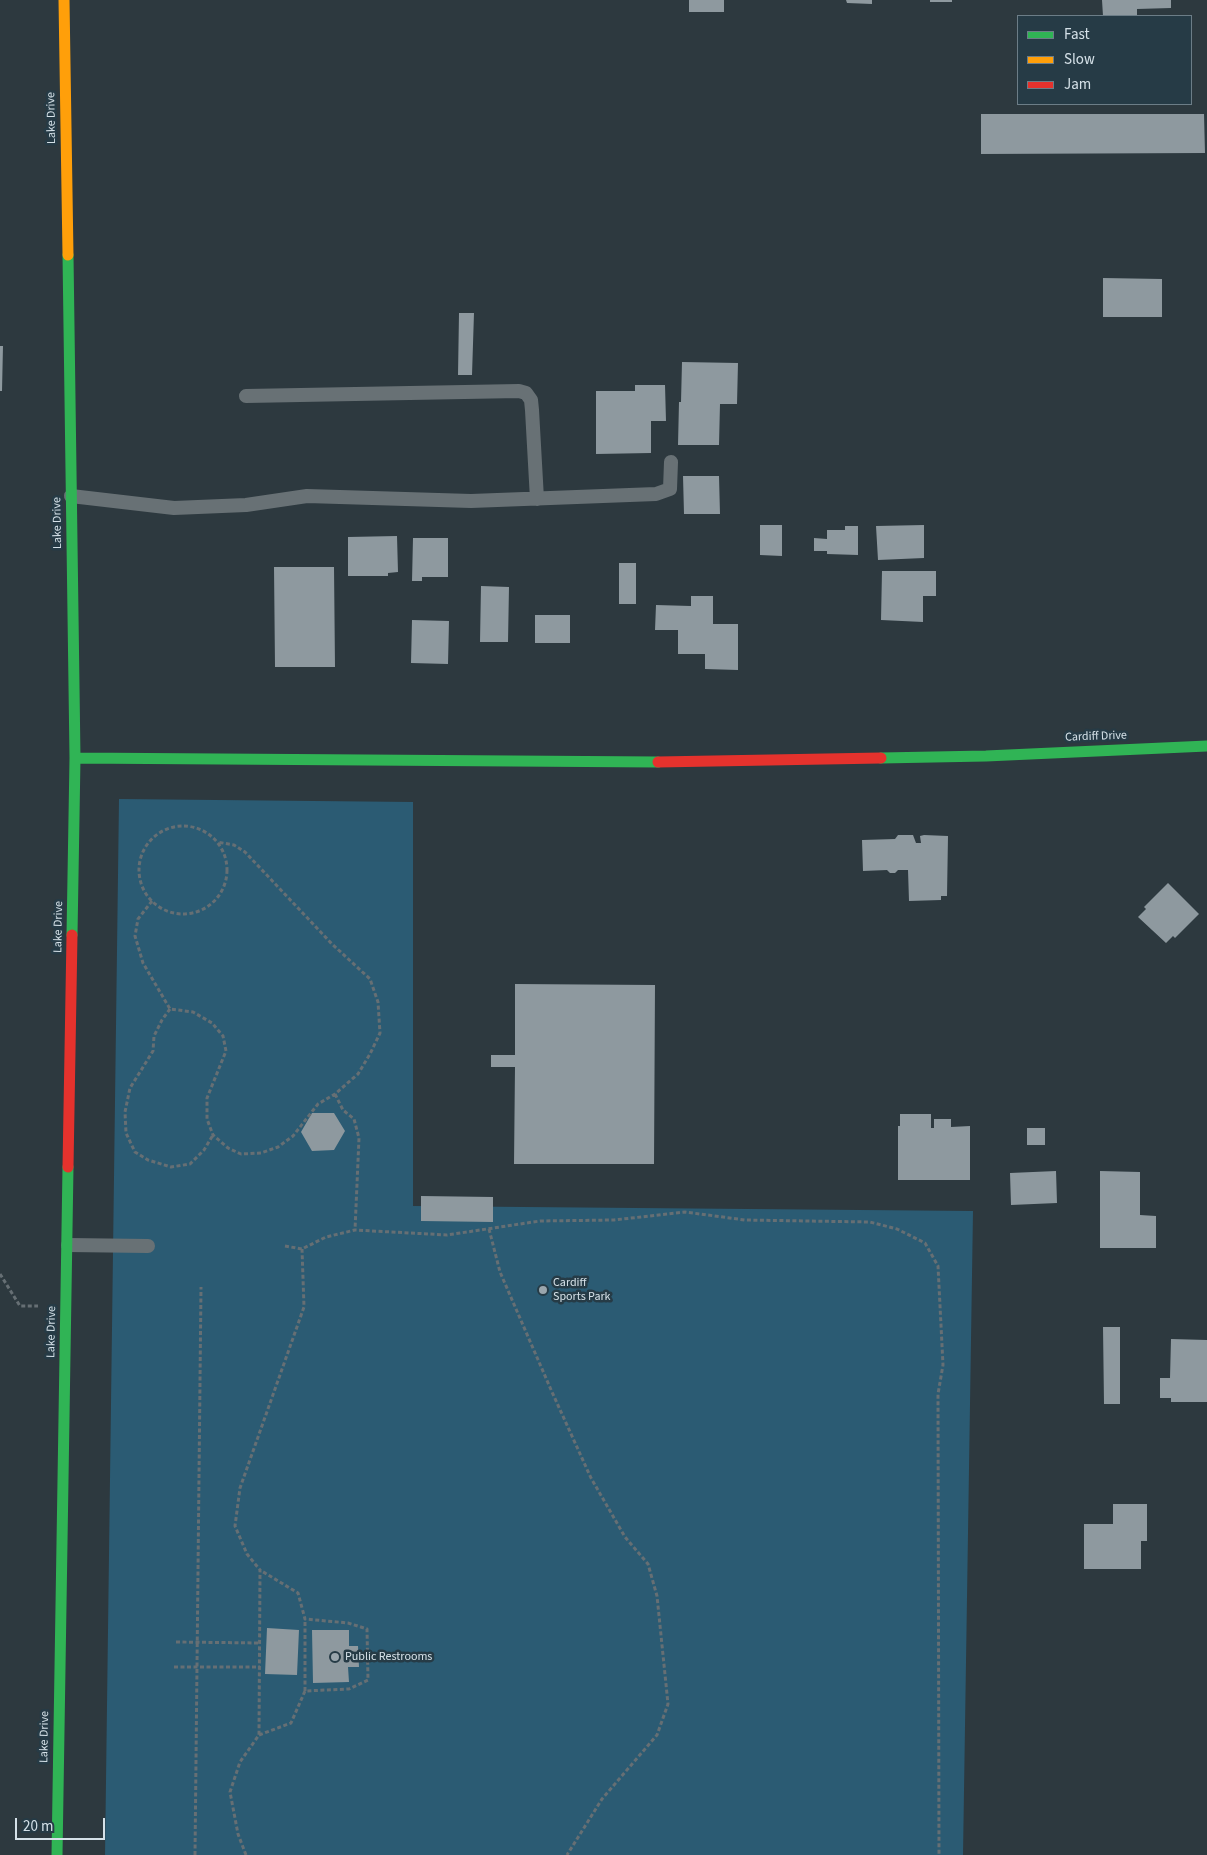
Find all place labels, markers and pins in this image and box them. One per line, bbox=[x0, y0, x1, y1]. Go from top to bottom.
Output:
place label: Cardiff Sports Park bbox=[553, 1276, 611, 1304]
marker: Cardiff Sports Park bbox=[537, 1284, 549, 1296]
place label: Public Restrooms bbox=[345, 1650, 432, 1664]
marker: Public Restrooms bbox=[329, 1651, 341, 1663]

